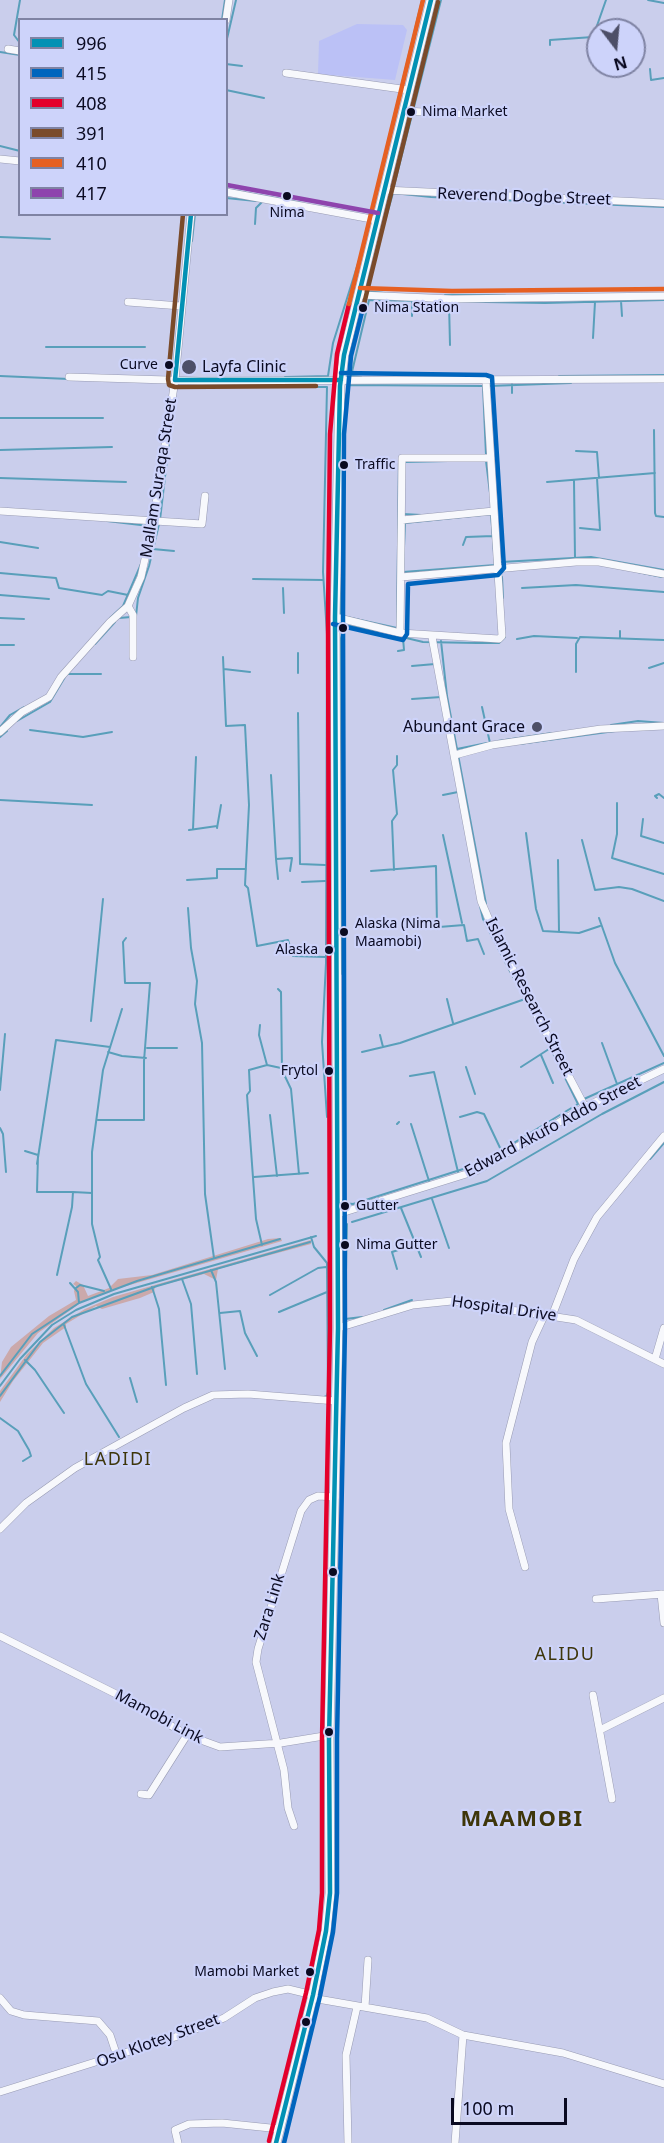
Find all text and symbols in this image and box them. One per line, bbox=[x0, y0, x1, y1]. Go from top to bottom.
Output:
legend bbox=[18, 18, 228, 216]
north arrow bbox=[586, 18, 646, 78]
text: 996 bbox=[76, 31, 107, 55]
text: N bbox=[611, 51, 630, 76]
text: 415 bbox=[76, 61, 107, 85]
text: 408 bbox=[76, 91, 107, 115]
place label: Nima Market bbox=[422, 104, 508, 120]
marker: Nima Market bbox=[405, 106, 417, 118]
text: 391 bbox=[76, 121, 107, 145]
text: 410 bbox=[76, 151, 107, 175]
text: 417 bbox=[76, 181, 107, 205]
street label: Reverend Dogbe Street bbox=[437, 184, 611, 210]
marker: Nima bbox=[281, 190, 293, 202]
place label: Nima bbox=[269, 205, 305, 221]
place label: Nima Station bbox=[374, 300, 459, 316]
marker: Nima Station bbox=[357, 302, 369, 314]
place label: Curve bbox=[120, 357, 158, 373]
place label: Layfa Clinic bbox=[202, 357, 286, 377]
marker: Layfa Clinic bbox=[180, 358, 198, 376]
marker: Curve bbox=[163, 359, 175, 371]
street label: Mallam Suraqa Street bbox=[137, 397, 181, 559]
place label: Traffic bbox=[355, 457, 395, 473]
marker: Traffic bbox=[338, 459, 350, 471]
unlabelled marker bbox=[337, 622, 349, 634]
place label: Abundant Grace bbox=[403, 717, 525, 737]
marker: Abundant Grace bbox=[530, 720, 544, 734]
street label: Islamic Research Street bbox=[481, 915, 577, 1079]
place label: Alaska (Nima Maamobi) bbox=[355, 916, 440, 948]
marker: Alaska (Nima Maamobi) bbox=[338, 926, 350, 938]
place label: Alaska bbox=[276, 942, 318, 958]
marker: Alaska bbox=[323, 944, 335, 956]
place label: Frytol bbox=[281, 1063, 318, 1079]
marker: Frytol bbox=[323, 1065, 335, 1077]
street label: Edward Akufo Addo Street bbox=[462, 1072, 644, 1182]
place label: Gutter bbox=[356, 1198, 399, 1214]
marker: Gutter bbox=[339, 1200, 351, 1212]
place label: Nima Gutter bbox=[356, 1237, 437, 1253]
marker: Nima Gutter bbox=[339, 1239, 351, 1251]
street label: Hospital Drive bbox=[450, 1292, 558, 1326]
district label: LADIDI bbox=[84, 1449, 152, 1471]
unlabelled marker bbox=[327, 1566, 339, 1578]
street label: Zara Link bbox=[251, 1571, 289, 1643]
district label: ALIDU bbox=[535, 1644, 595, 1666]
street label: Mamobi Link bbox=[112, 1686, 206, 1748]
unlabelled marker bbox=[323, 1726, 335, 1738]
district label: MAAMOBI bbox=[460, 1807, 584, 1833]
place label: Mamobi Market bbox=[194, 1964, 299, 1980]
marker: Mamobi Market bbox=[304, 1966, 316, 1978]
street label: Osu Klotey Street bbox=[94, 2010, 222, 2072]
unlabelled marker bbox=[300, 2016, 312, 2028]
scale bar bbox=[454, 2086, 570, 2124]
text: 100 m bbox=[462, 2096, 514, 2120]

